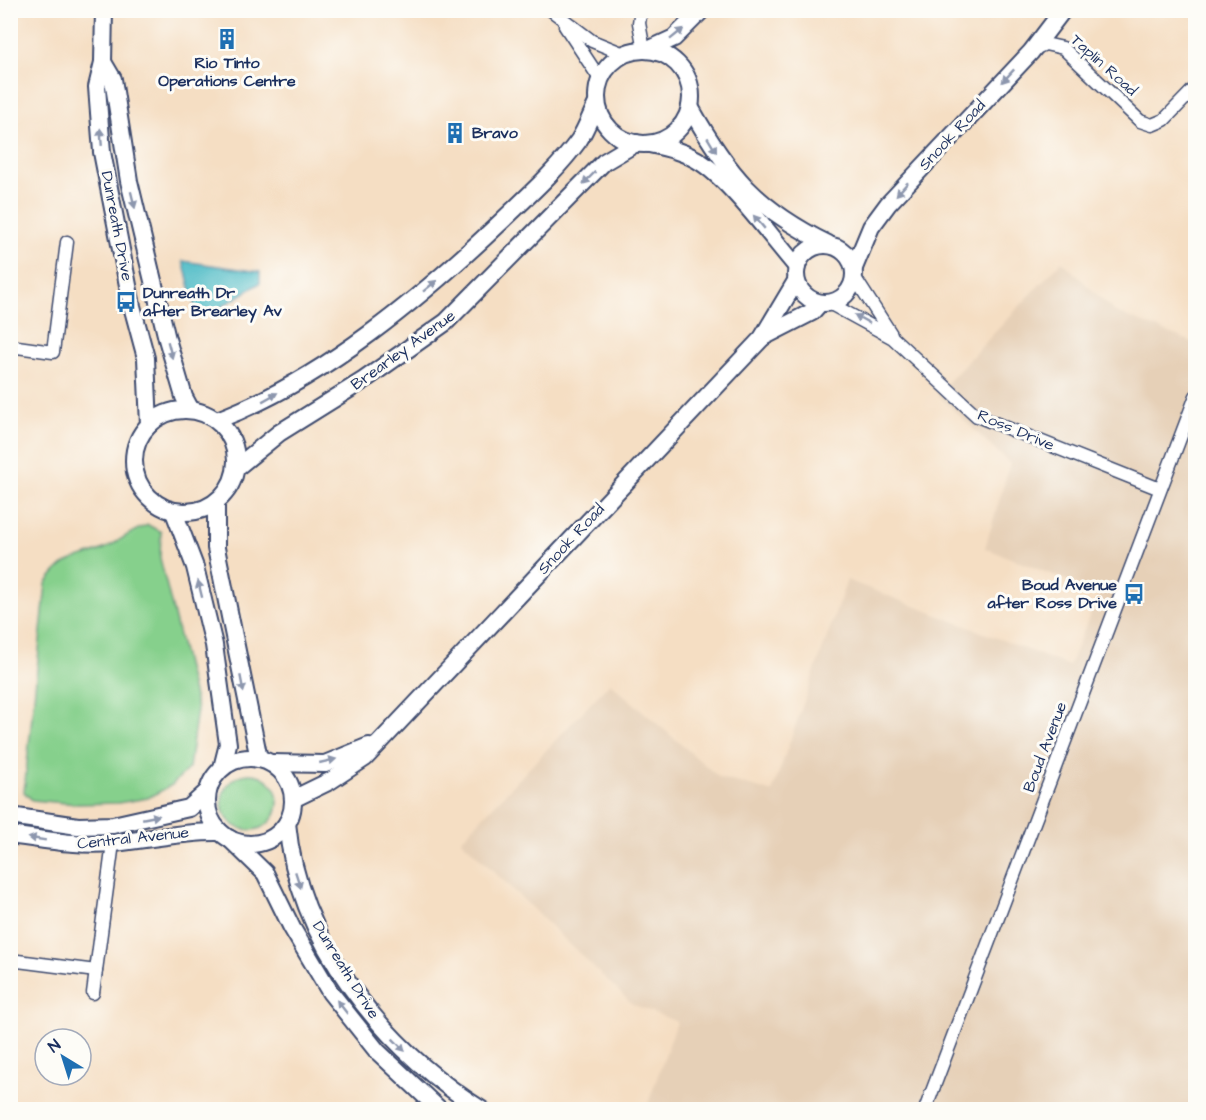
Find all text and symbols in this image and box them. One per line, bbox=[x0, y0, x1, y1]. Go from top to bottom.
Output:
building icon: Rio Tinto Operations Centre bbox=[215, 27, 239, 51]
one-way arrow bbox=[670, 29, 685, 41]
street label: Taplin Road bbox=[1066, 29, 1142, 101]
place label: Rio Tinto Operations Centre bbox=[158, 52, 296, 92]
one-way arrow bbox=[1002, 68, 1015, 83]
street label: Snook Road bbox=[914, 95, 990, 175]
building icon: Bravo bbox=[443, 121, 467, 145]
place label: Bravo bbox=[472, 122, 519, 144]
one-way arrow bbox=[96, 127, 106, 146]
one-way arrow bbox=[706, 137, 717, 153]
street label: Dunreath Drive bbox=[96, 169, 139, 283]
one-way arrow bbox=[582, 170, 596, 185]
one-way arrow bbox=[896, 181, 909, 196]
one-way arrow bbox=[129, 190, 139, 209]
one-way arrow bbox=[752, 215, 765, 230]
one-way arrow bbox=[423, 280, 438, 293]
place label: Dunreath Dr after Brearley Av bbox=[142, 282, 282, 323]
bus stop icon: Dunreath Dr after Brearley Av bbox=[114, 290, 138, 314]
street label: Brearley Avenue bbox=[346, 304, 461, 396]
one-way arrow bbox=[853, 315, 870, 325]
one-way arrow bbox=[166, 341, 176, 359]
one-way arrow bbox=[262, 392, 279, 402]
street label: Ross Drive bbox=[974, 404, 1058, 456]
street label: Snook Road bbox=[533, 499, 609, 579]
place label: Boud Avenue after Ross Drive bbox=[987, 574, 1117, 614]
one-way arrow bbox=[194, 579, 204, 598]
bus stop icon: Boud Avenue after Ross Drive bbox=[1122, 582, 1146, 606]
one-way arrow bbox=[238, 675, 247, 694]
street label: Boud Avenue bbox=[1018, 698, 1072, 795]
one-way arrow bbox=[318, 756, 337, 766]
one-way arrow bbox=[142, 812, 161, 821]
street label: Central Avenue bbox=[76, 821, 190, 855]
one-way arrow bbox=[27, 834, 46, 843]
one-way arrow bbox=[294, 871, 303, 889]
street label: Dunreath Drive bbox=[307, 917, 385, 1023]
one-way arrow bbox=[336, 999, 349, 1015]
north arrow bbox=[33, 1027, 93, 1087]
text: N bbox=[44, 1034, 65, 1058]
one-way arrow bbox=[391, 1037, 405, 1051]

